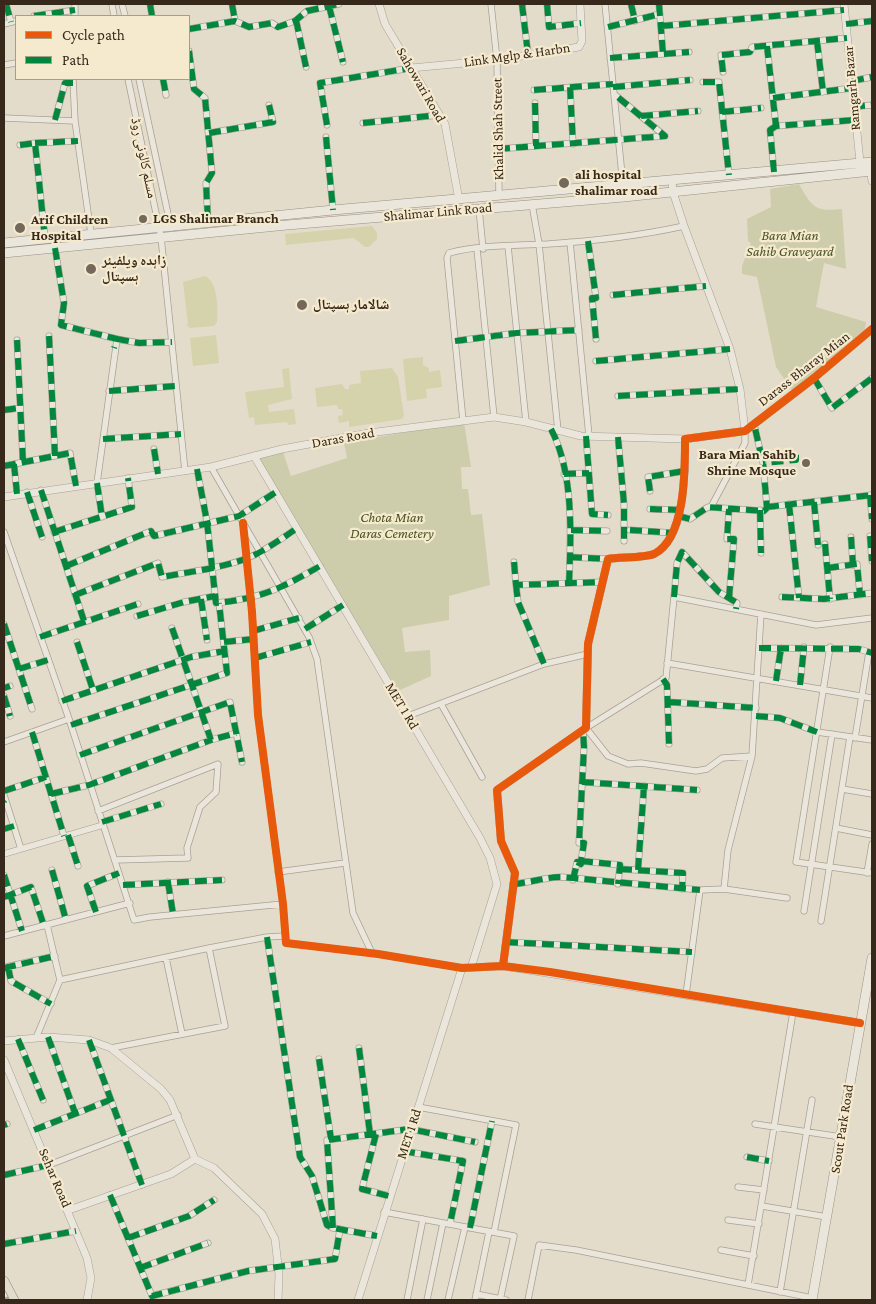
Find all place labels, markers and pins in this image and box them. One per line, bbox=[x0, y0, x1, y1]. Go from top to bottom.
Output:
place label: ali hospital shalimar road bbox=[575, 167, 658, 200]
marker: ali hospital shalimar road bbox=[557, 176, 571, 190]
place label: LGS Shalimar Branch bbox=[153, 211, 279, 227]
place label: Arif Children Hospital bbox=[31, 212, 108, 244]
marker: LGS Shalimar Branch bbox=[137, 213, 149, 225]
marker: Arif Children Hospital bbox=[13, 221, 27, 235]
place label: زاہدہ ویلفیئر ہسپتال bbox=[102, 253, 166, 286]
marker: زاہدہ ویلفیئر ہسپتال bbox=[84, 262, 98, 276]
place label: شالامار ہسپتال bbox=[313, 297, 389, 313]
marker: شالامار ہسپتال bbox=[295, 298, 309, 312]
place label: Bara Mian Sahib Shrine Mosque bbox=[699, 447, 796, 480]
marker: Bara Mian Sahib Shrine Mosque bbox=[800, 457, 812, 469]

